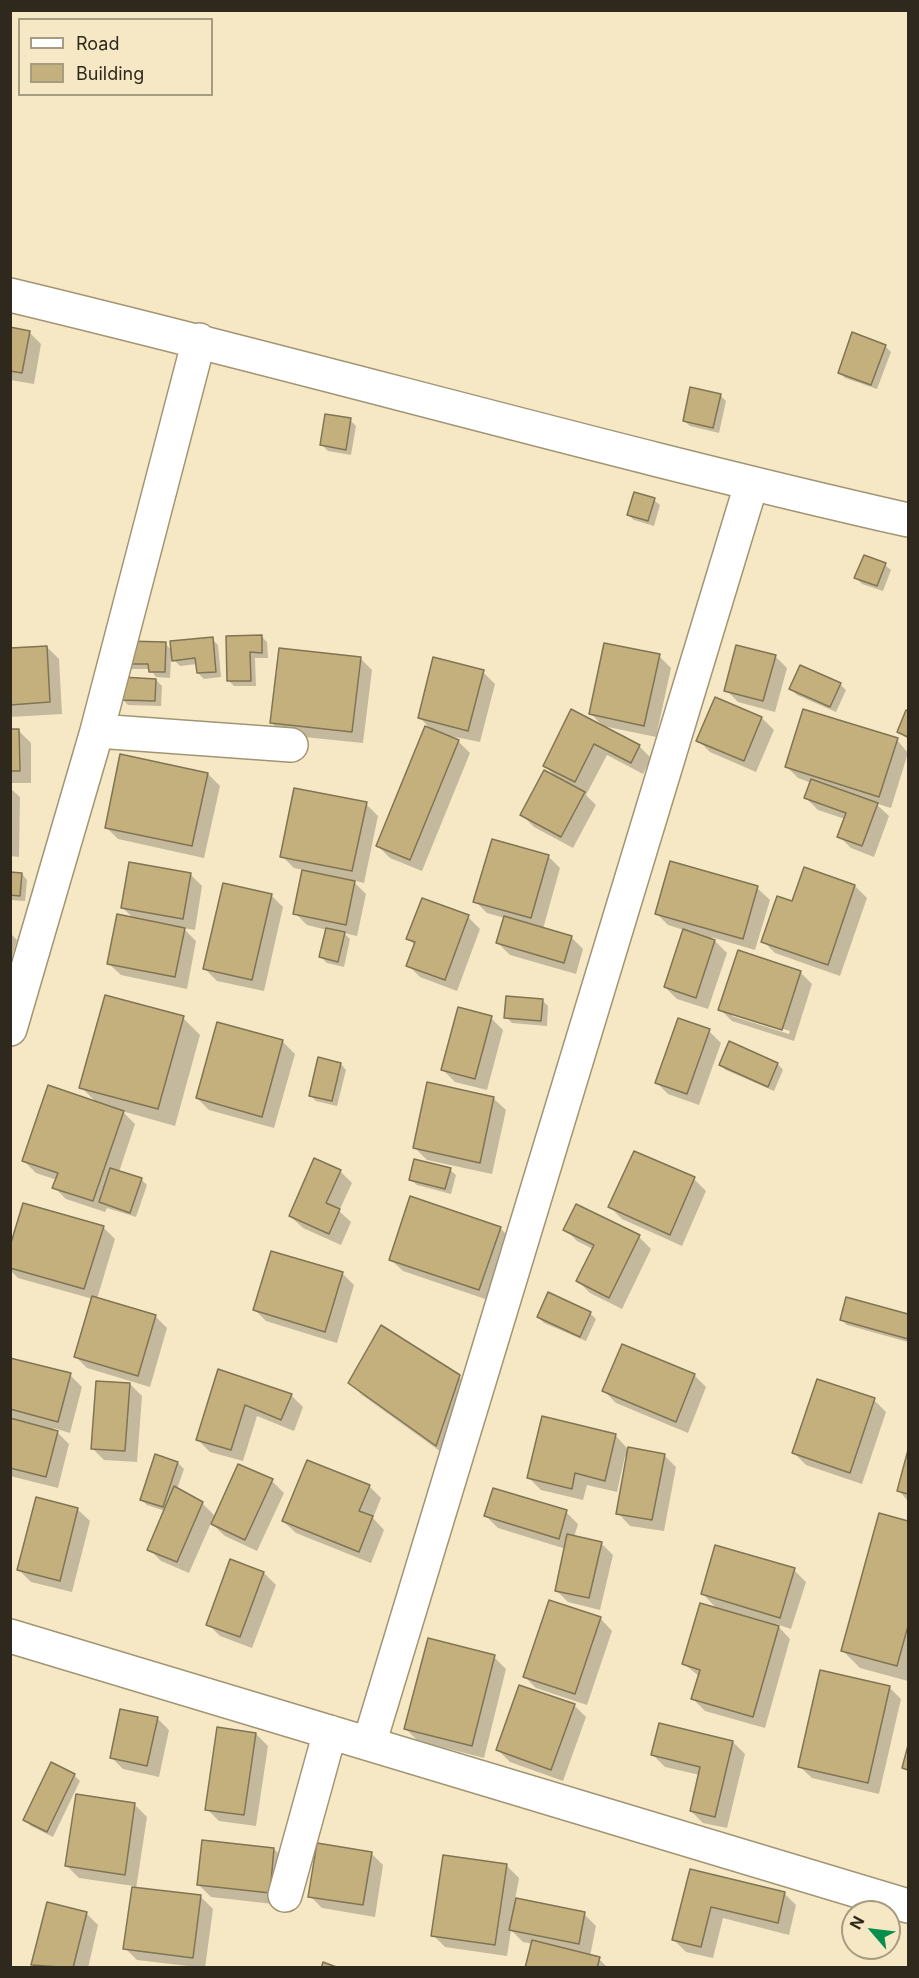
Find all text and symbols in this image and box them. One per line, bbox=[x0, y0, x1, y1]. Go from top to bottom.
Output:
legend bbox=[18, 18, 213, 96]
text: Road bbox=[76, 33, 119, 54]
text: Building bbox=[76, 63, 144, 84]
north arrow bbox=[841, 1900, 901, 1960]
text: N bbox=[845, 1912, 869, 1933]

